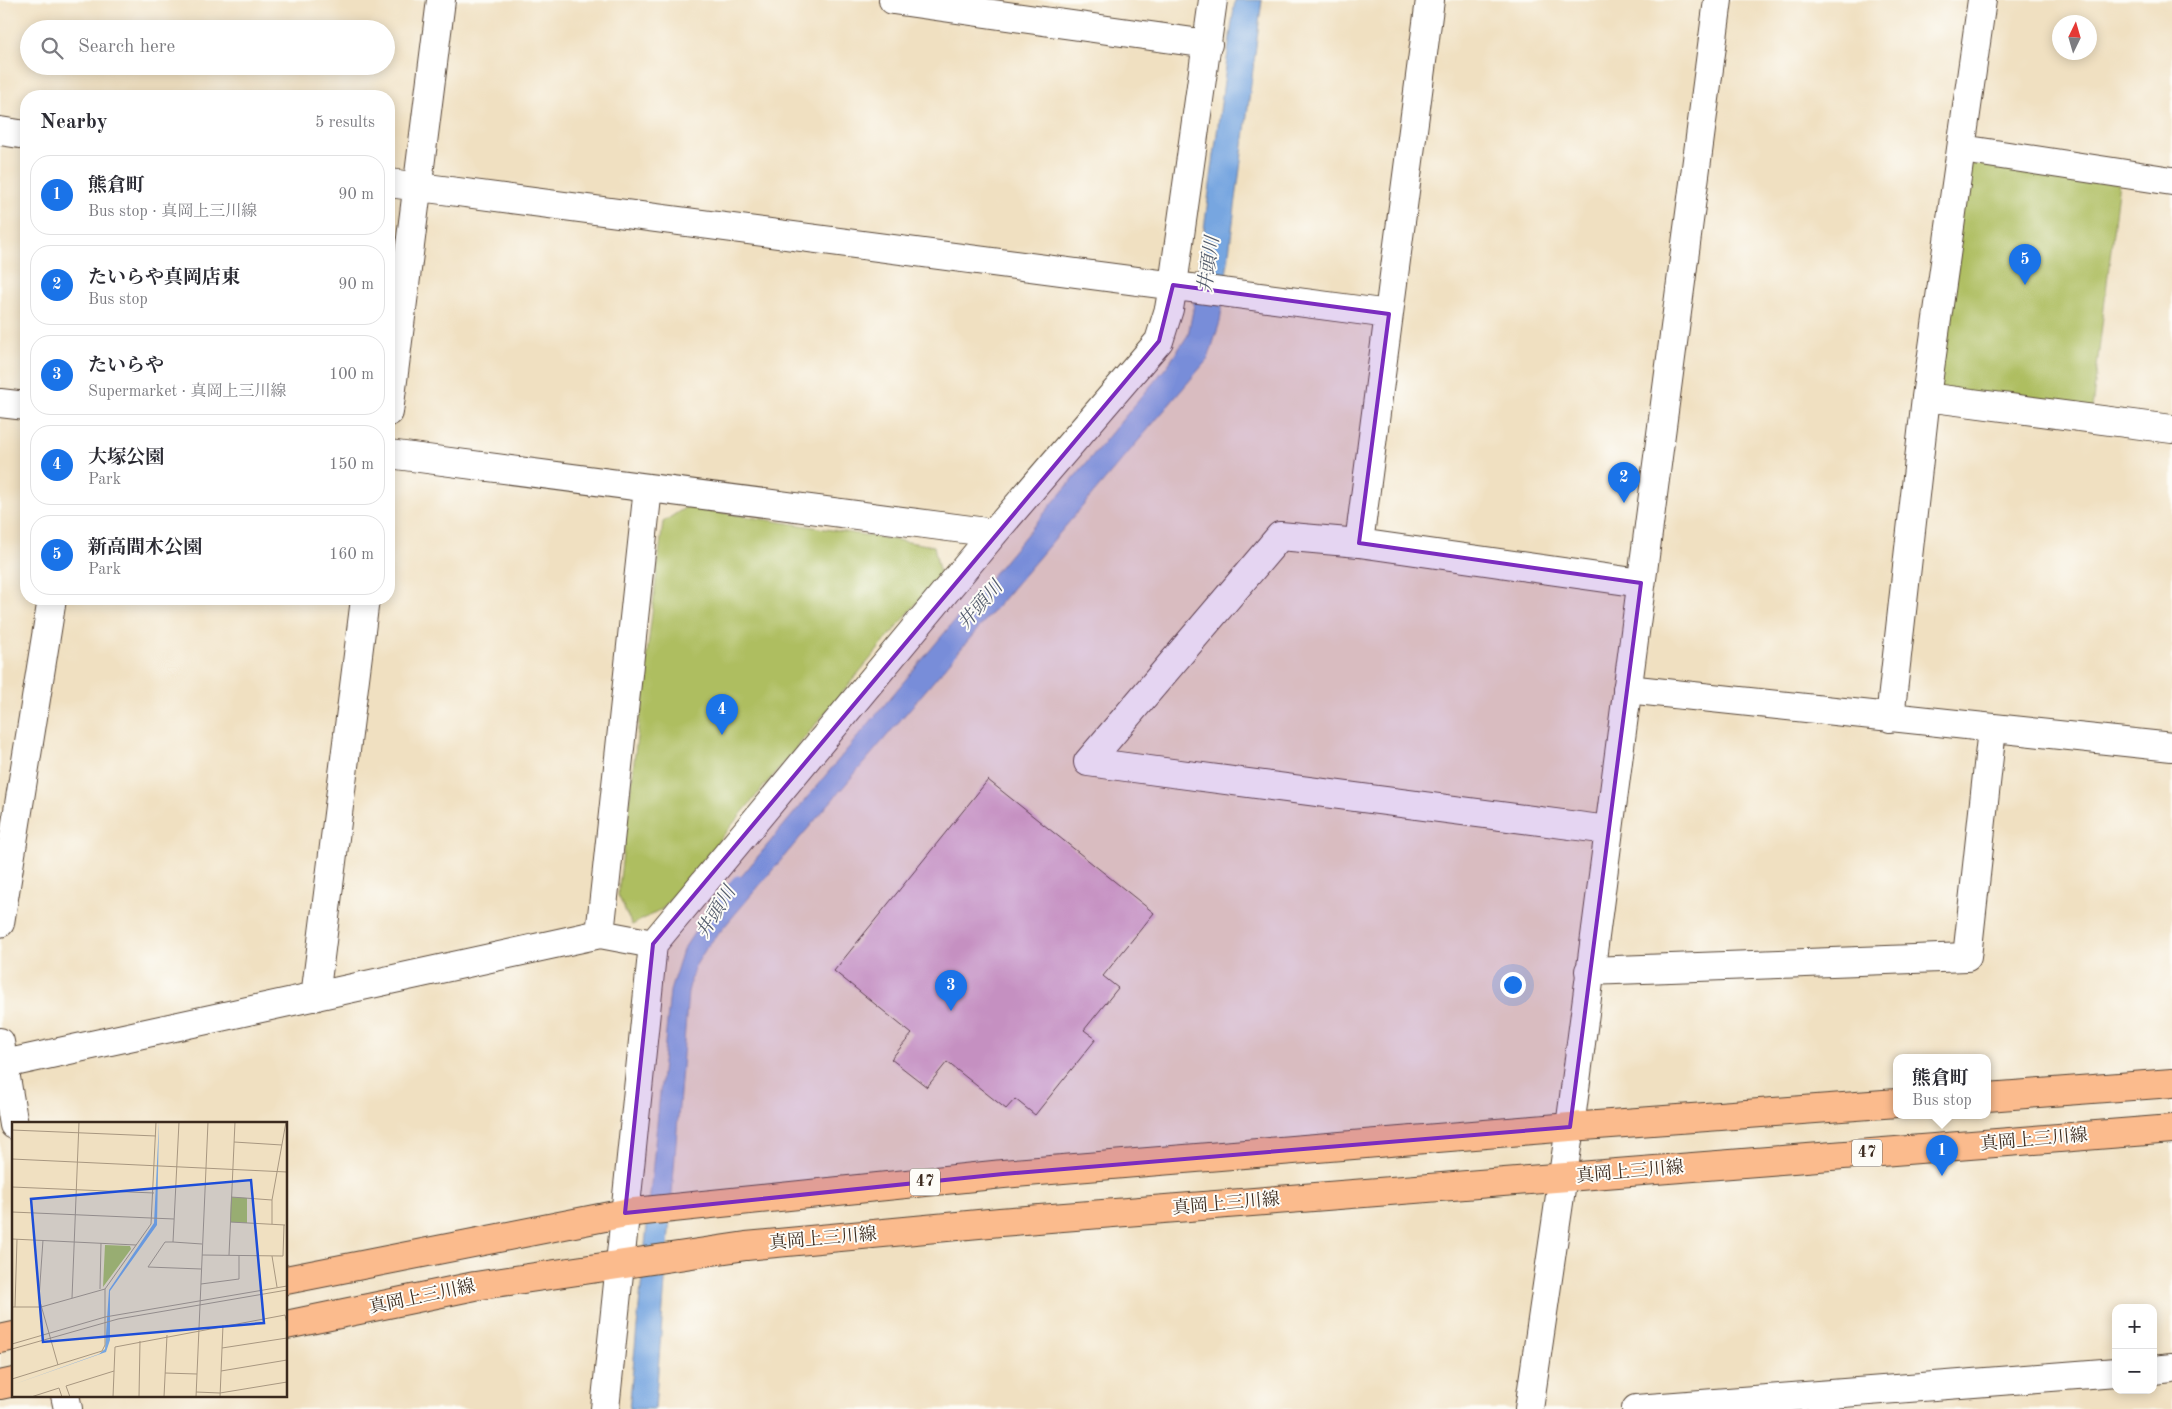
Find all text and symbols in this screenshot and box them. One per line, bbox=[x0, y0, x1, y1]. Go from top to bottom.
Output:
north arrow bbox=[2052, 15, 2097, 60]
search box bbox=[20, 20, 395, 75]
icon: search bbox=[38, 34, 66, 62]
text: Search here bbox=[78, 38, 175, 57]
text: Nearby bbox=[40, 112, 108, 133]
text: 5 results bbox=[315, 115, 375, 131]
text: 熊倉町 bbox=[88, 177, 145, 196]
text: 1 bbox=[52, 187, 62, 203]
text: 90 m bbox=[338, 187, 374, 203]
text: Bus stop · 真岡上三川線 bbox=[88, 204, 257, 220]
water label: 井頭川 bbox=[1195, 233, 1224, 295]
pin: 5 bbox=[2009, 244, 2041, 285]
text: たいらや真岡店東 bbox=[88, 269, 240, 288]
text: 2 bbox=[52, 277, 62, 293]
text: 90 m bbox=[338, 277, 374, 293]
text: Bus stop bbox=[88, 292, 148, 308]
text: たいらや bbox=[88, 357, 164, 376]
text: 3 bbox=[52, 367, 62, 383]
text: 100 m bbox=[329, 367, 374, 383]
text: Supermarket · 真岡上三川線 bbox=[88, 384, 287, 400]
text: 大塚公園 bbox=[88, 449, 164, 468]
text: 4 bbox=[52, 457, 62, 473]
text: 150 m bbox=[329, 457, 374, 473]
pin: 2 bbox=[1608, 462, 1640, 503]
text: Park bbox=[88, 472, 121, 488]
text: 新高間木公園 bbox=[88, 539, 202, 558]
text: 5 bbox=[52, 547, 62, 563]
text: 160 m bbox=[329, 547, 374, 563]
text: Park bbox=[88, 562, 121, 578]
water label: 井頭川 bbox=[954, 575, 1008, 634]
pin: 4 bbox=[706, 694, 738, 735]
water label: 井頭川 bbox=[692, 881, 741, 942]
pin: 3 bbox=[935, 970, 967, 1011]
your location bbox=[1500, 972, 1526, 998]
popup bbox=[1893, 1054, 1991, 1119]
text: 熊倉町 bbox=[1912, 1070, 1969, 1089]
text: Bus stop bbox=[1912, 1093, 1972, 1109]
inset map bbox=[12, 1122, 288, 1396]
street label: 真岡上三川線 bbox=[1979, 1124, 2089, 1154]
pin: 1 bbox=[1926, 1135, 1958, 1176]
road number: 47 bbox=[1852, 1140, 1882, 1166]
street label: 真岡上三川線 bbox=[1575, 1156, 1685, 1186]
road number: 47 bbox=[910, 1168, 940, 1196]
street label: 真岡上三川線 bbox=[1171, 1188, 1281, 1218]
street label: 真岡上三川線 bbox=[768, 1223, 878, 1253]
street label: 真岡上三川線 bbox=[367, 1275, 477, 1317]
map controls bbox=[2112, 1304, 2157, 1394]
button: + bbox=[2112, 1304, 2157, 1349]
button: − bbox=[2112, 1349, 2157, 1394]

